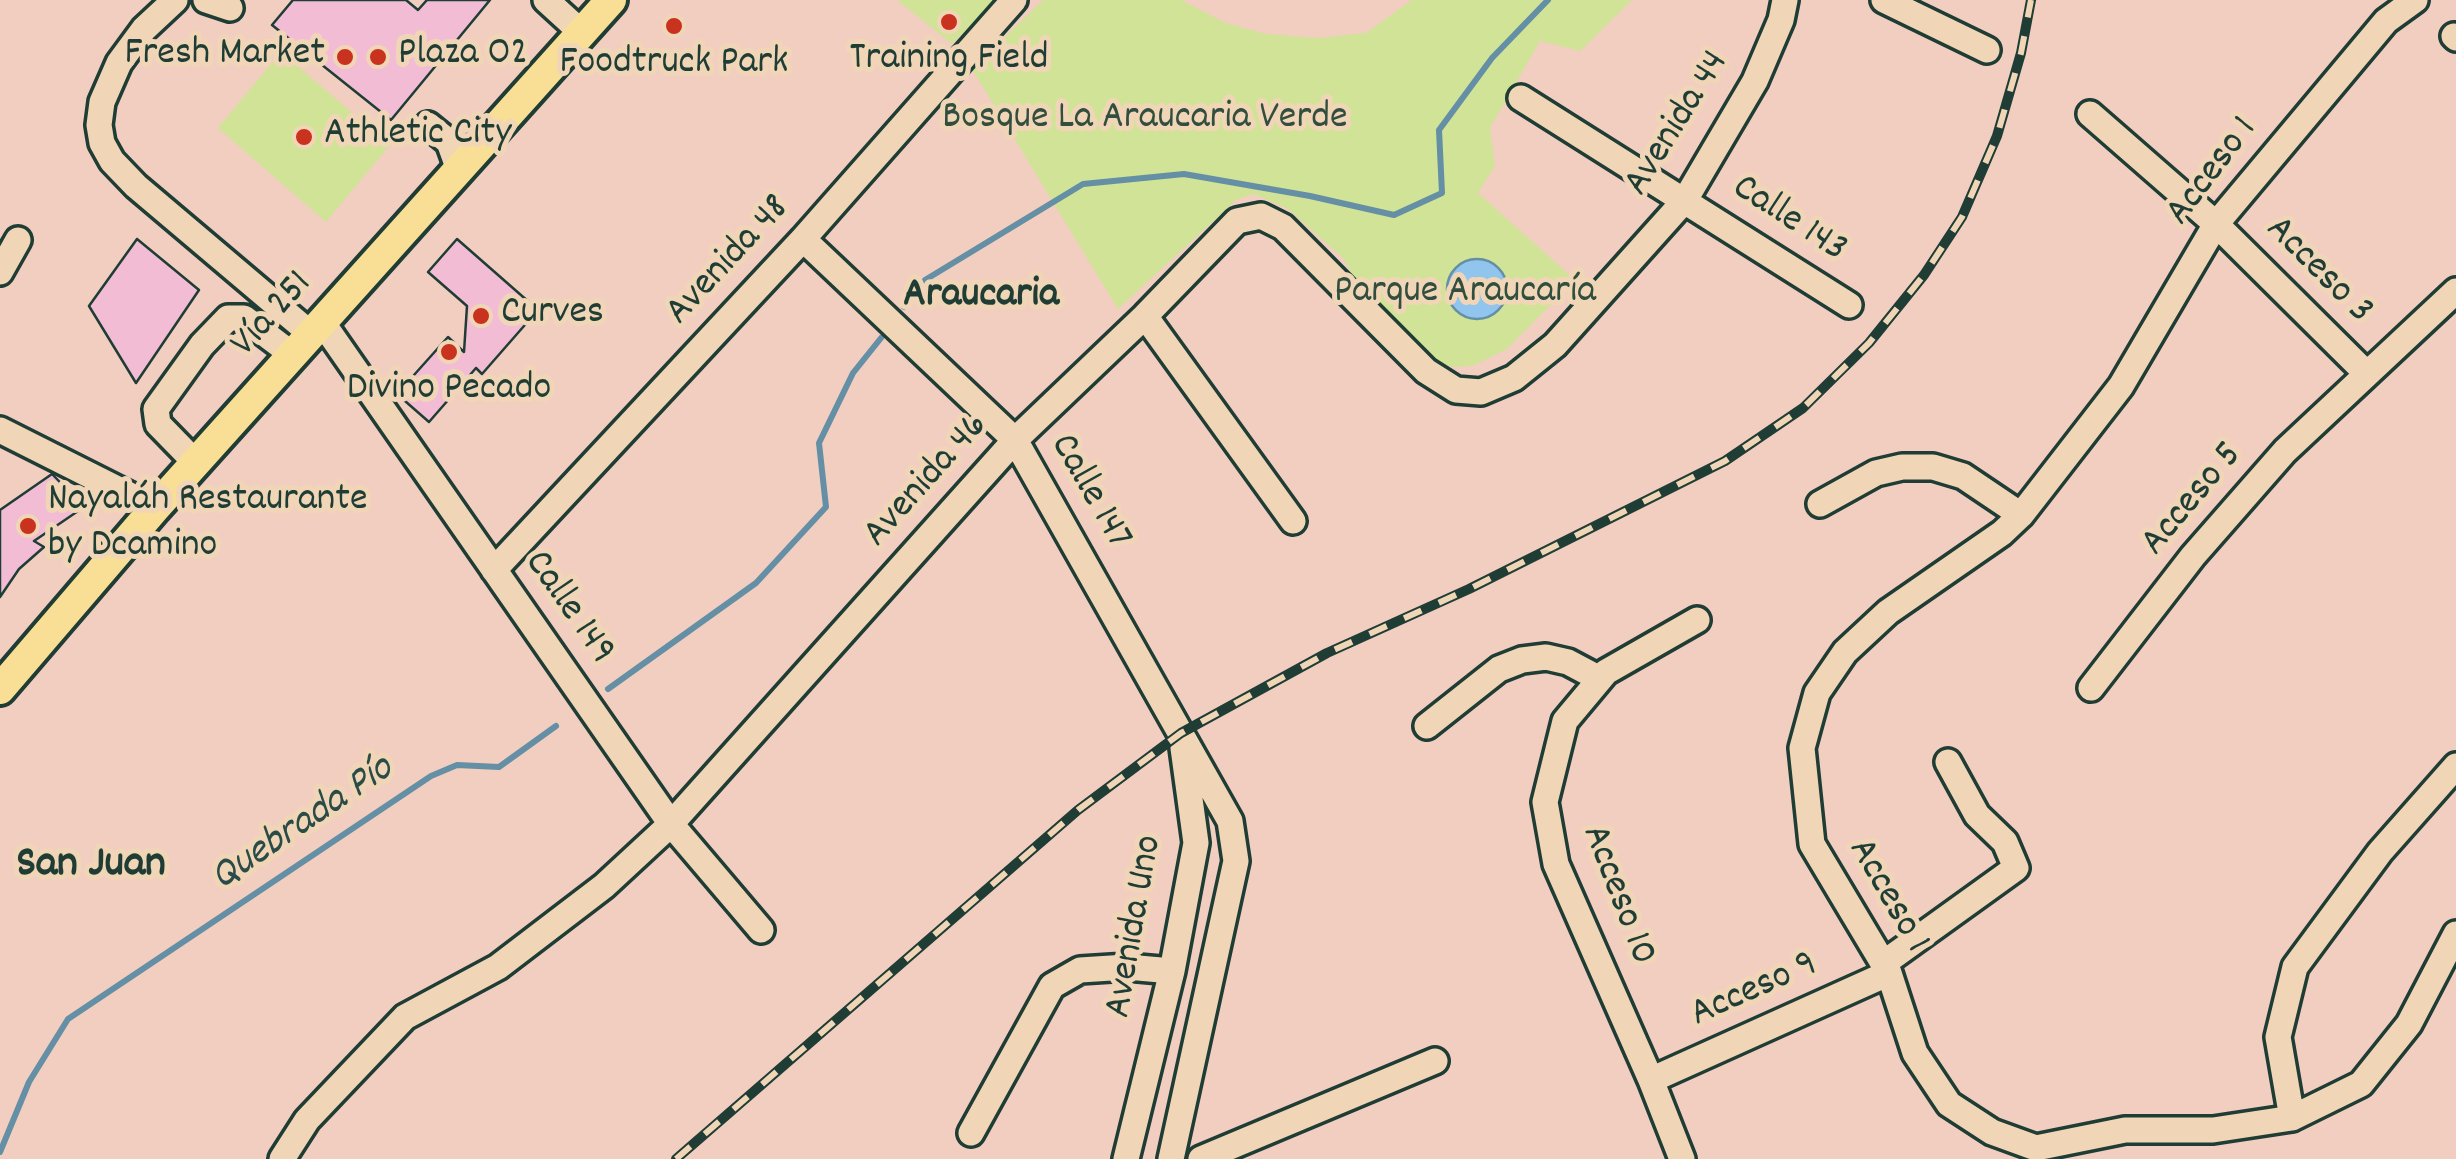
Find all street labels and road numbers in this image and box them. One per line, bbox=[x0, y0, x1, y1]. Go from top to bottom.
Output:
street label: Avenida 44 bbox=[1616, 44, 1742, 206]
street label: Acceso 1 bbox=[2157, 109, 2271, 237]
street label: Calle 143 bbox=[1721, 166, 1855, 276]
street label: Avenida 48 bbox=[657, 187, 803, 337]
street label: Acceso 3 bbox=[2253, 208, 2381, 336]
street label: Vía 251 bbox=[223, 263, 325, 369]
street label: Avenida 46 bbox=[855, 405, 1001, 559]
street label: Calle 147 bbox=[1036, 427, 1140, 559]
street label: Acceso 5 bbox=[2133, 434, 2255, 568]
street label: Calle 149 bbox=[511, 543, 623, 675]
street label: Acceso 10 bbox=[1567, 819, 1665, 973]
street label: Acceso 1 bbox=[1834, 831, 1938, 963]
street label: Avenida Uno bbox=[1097, 832, 1177, 1022]
street label: Acceso 9 bbox=[1684, 943, 1826, 1041]

